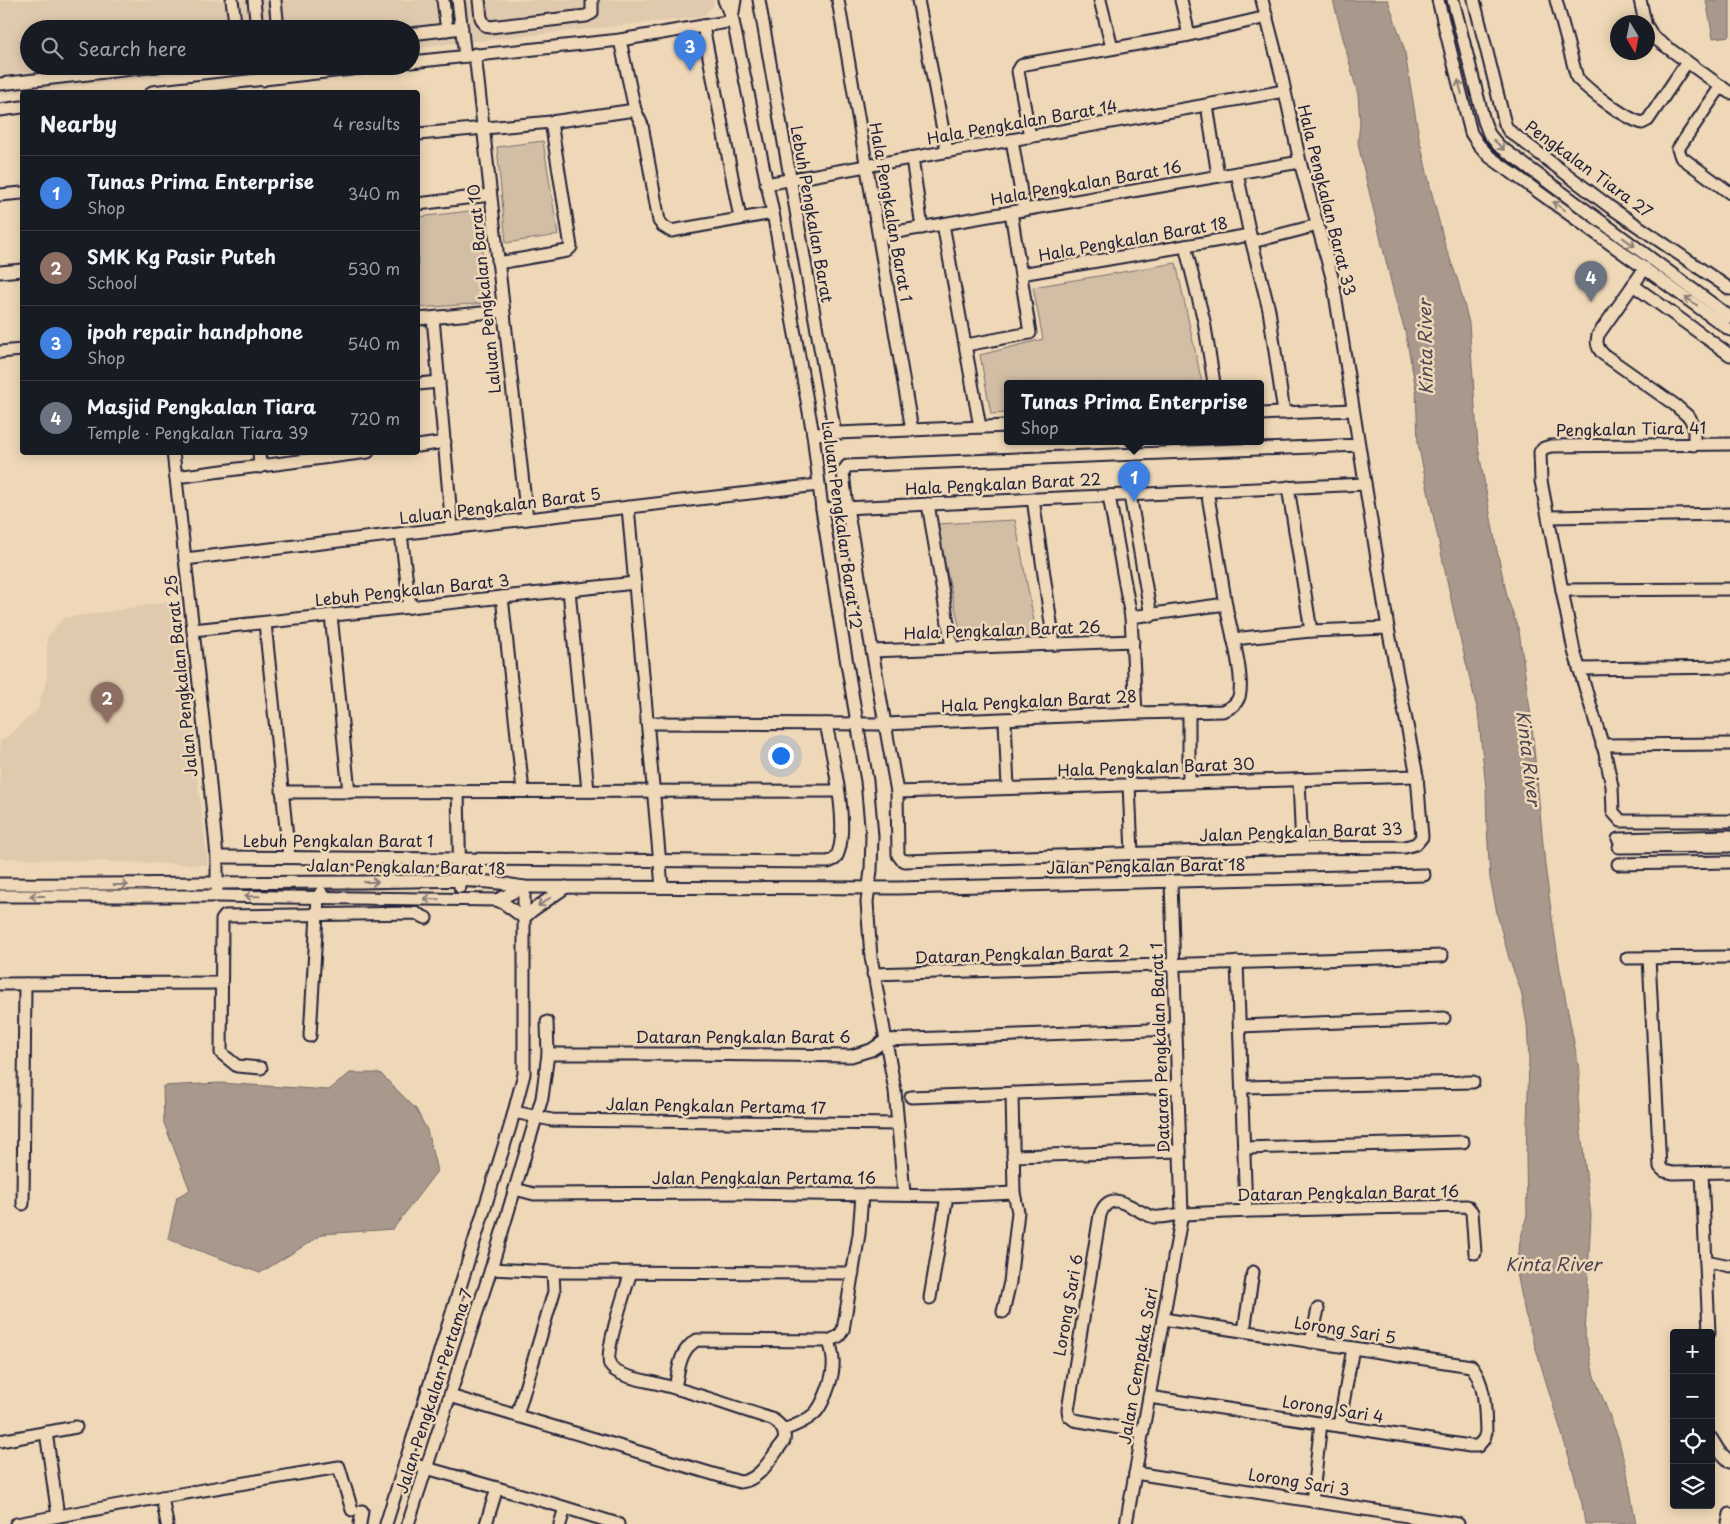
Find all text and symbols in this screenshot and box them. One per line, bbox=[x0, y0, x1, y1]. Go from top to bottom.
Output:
north arrow bbox=[1610, 15, 1655, 60]
search box bbox=[20, 20, 420, 75]
pin: 3 bbox=[674, 30, 706, 71]
icon: search bbox=[38, 34, 66, 62]
text: Search here bbox=[78, 34, 187, 62]
one-way arrow bbox=[1455, 79, 1464, 95]
street label: Hala Pengkalan Barat 14 bbox=[925, 92, 1119, 150]
street label: Hala Pengkalan Barat 33 bbox=[1293, 102, 1363, 298]
text: Nearby bbox=[40, 107, 117, 139]
text: 4 results bbox=[333, 111, 400, 135]
street label: Pengkalan Tiara 27 bbox=[1521, 114, 1658, 223]
street label: Hala Pengkalan Barat 1 bbox=[864, 120, 920, 303]
street label: Lebuh Pengkalan Barat bbox=[786, 123, 840, 305]
one-way arrow bbox=[1493, 139, 1505, 151]
street label: Hala Pengkalan Barat 16 bbox=[989, 153, 1183, 211]
text: Tunas Prima Enterprise bbox=[87, 167, 314, 195]
text: 1 bbox=[52, 181, 60, 205]
text: 340 m bbox=[348, 181, 400, 205]
street label: Laluan Pengkalan Barat 10 bbox=[460, 183, 506, 395]
text: Shop bbox=[87, 195, 125, 219]
one-way arrow bbox=[1552, 201, 1566, 211]
street label: Hala Pengkalan Barat 18 bbox=[1036, 210, 1230, 267]
one-way arrow bbox=[1622, 237, 1636, 247]
text: SMK Kg Pasir Puteh bbox=[87, 242, 276, 270]
text: 2 bbox=[50, 256, 62, 280]
text: 530 m bbox=[347, 256, 400, 280]
pin: 4 bbox=[1575, 261, 1607, 302]
text: School bbox=[87, 270, 137, 294]
water label: Kinta River bbox=[1410, 296, 1439, 395]
one-way arrow bbox=[1684, 296, 1698, 306]
text: ipoh repair handphone bbox=[87, 317, 303, 345]
text: 3 bbox=[51, 331, 61, 355]
text: 540 m bbox=[347, 331, 400, 355]
text: Shop bbox=[87, 345, 125, 369]
popup bbox=[1004, 380, 1264, 445]
text: Tunas Prima Enterprise bbox=[1020, 387, 1248, 415]
text: Masjid Pengkalan Tiara bbox=[87, 392, 316, 420]
text: 4 bbox=[51, 406, 61, 430]
text: 720 m bbox=[350, 406, 400, 430]
text: Shop bbox=[1020, 415, 1059, 439]
street label: Pengkalan Tiara 41 bbox=[1556, 415, 1706, 441]
street label: Laluan Pengkalan Barat 12 bbox=[816, 419, 869, 631]
text: Temple · Pengkalan Tiara 39 bbox=[87, 420, 308, 444]
pin: 1 bbox=[1118, 461, 1150, 502]
street label: Hala Pengkalan Barat 22 bbox=[904, 466, 1102, 500]
street label: Laluan Pengkalan Barat 5 bbox=[398, 481, 602, 529]
street label: Lebuh Pengkalan Barat 3 bbox=[313, 567, 510, 611]
street label: Jalan Pengkalan Barat 25 bbox=[157, 574, 203, 778]
street label: Hala Pengkalan Barat 26 bbox=[903, 614, 1101, 644]
pin: 2 bbox=[91, 682, 123, 723]
street label: Hala Pengkalan Barat 28 bbox=[940, 683, 1138, 717]
water label: Kinta River bbox=[1510, 709, 1549, 810]
your location bbox=[768, 743, 794, 769]
street label: Hala Pengkalan Barat 30 bbox=[1057, 751, 1255, 781]
street label: Jalan Pengkalan Barat 33 bbox=[1199, 815, 1403, 847]
street label: Lebuh Pengkalan Barat 1 bbox=[243, 828, 433, 852]
street label: Jalan Pengkalan Barat 18 bbox=[1046, 851, 1246, 879]
street label: Jalan Pengkalan Barat 18 bbox=[306, 852, 506, 880]
one-way arrow bbox=[363, 877, 379, 887]
one-way arrow bbox=[113, 880, 129, 890]
one-way arrow bbox=[29, 891, 45, 901]
one-way arrow bbox=[244, 892, 260, 901]
one-way arrow bbox=[423, 894, 439, 903]
one-way arrow bbox=[537, 897, 551, 907]
street label: Dataran Pengkalan Barat 2 bbox=[914, 937, 1130, 969]
street label: Dataran Pengkalan Barat 1 bbox=[1143, 942, 1175, 1154]
street label: Dataran Pengkalan Barat 6 bbox=[635, 1024, 851, 1048]
street label: Jalan Pengkalan Pertama 17 bbox=[606, 1091, 827, 1119]
street label: Jalan Pengkalan Pertama 16 bbox=[652, 1165, 876, 1189]
street label: Dataran Pengkalan Barat 16 bbox=[1237, 1178, 1459, 1206]
water label: Kinta River bbox=[1505, 1250, 1603, 1277]
street label: Lorong Sari 6 bbox=[1046, 1252, 1088, 1358]
street label: Jalan Pengkalan Pertama 7 bbox=[389, 1285, 478, 1496]
street label: Jalan Cempaka Sari bbox=[1111, 1286, 1163, 1446]
street label: Lorong Sari 5 bbox=[1293, 1309, 1398, 1349]
map controls bbox=[1670, 1329, 1715, 1509]
button: + bbox=[1670, 1329, 1715, 1374]
button: − bbox=[1670, 1374, 1715, 1419]
street label: Lorong Sari 4 bbox=[1281, 1388, 1386, 1428]
button: locate bbox=[1670, 1419, 1715, 1464]
street label: Lorong Sari 3 bbox=[1247, 1461, 1352, 1501]
button: layers bbox=[1670, 1464, 1715, 1509]

